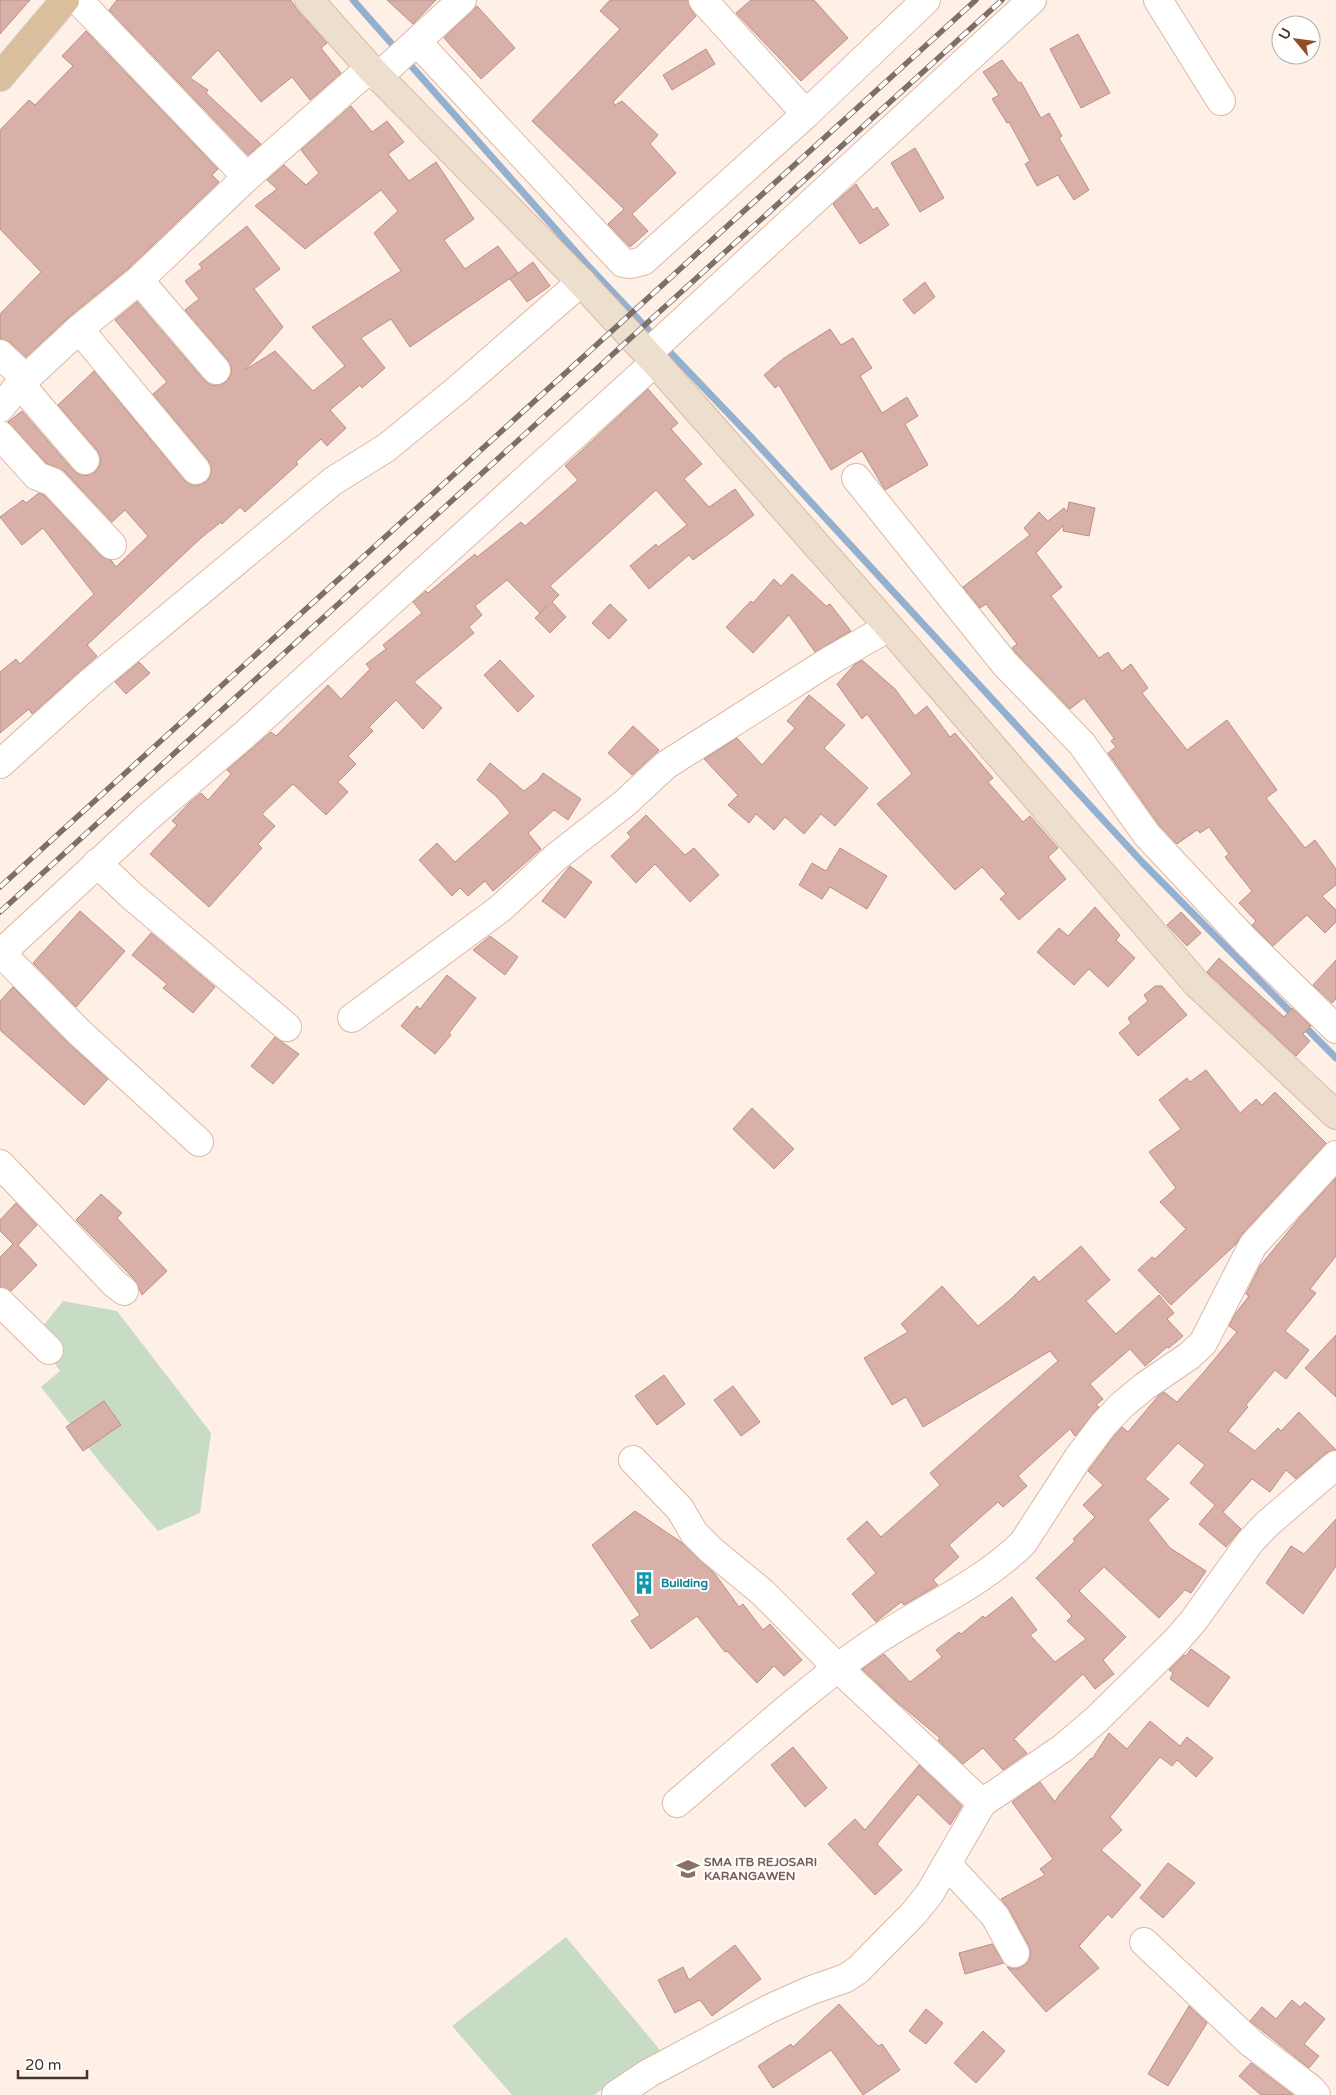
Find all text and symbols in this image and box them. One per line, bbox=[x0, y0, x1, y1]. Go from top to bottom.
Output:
north arrow bbox=[1271, 15, 1321, 65]
text: U bbox=[1275, 25, 1295, 43]
building icon: Building bbox=[631, 1570, 657, 1596]
place label: Building bbox=[661, 1576, 708, 1591]
place label: SMA ITB REJOSARI KARANGAWEN bbox=[704, 1855, 817, 1883]
school or university icon: SMA ITB REJOSARI KARANGAWEN bbox=[675, 1856, 701, 1882]
scale bar bbox=[18, 2048, 86, 2080]
text: 20 m bbox=[25, 2056, 62, 2074]

